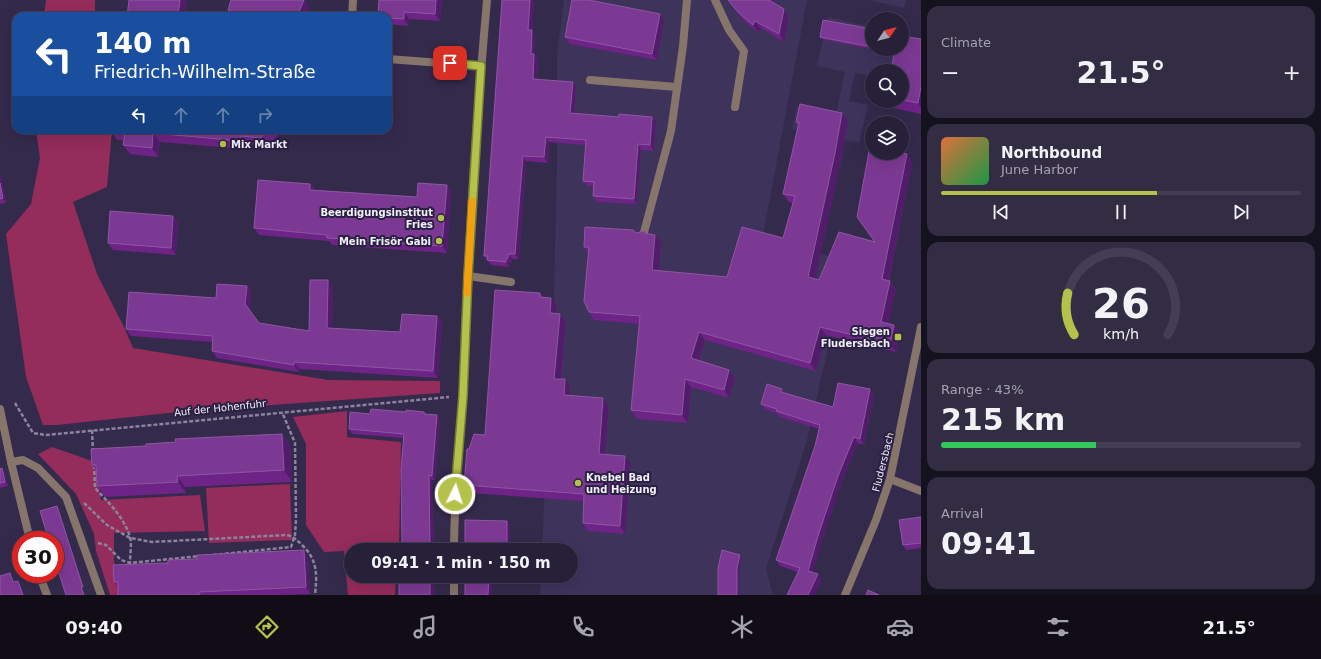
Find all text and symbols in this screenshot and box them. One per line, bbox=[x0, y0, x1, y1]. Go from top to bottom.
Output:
north arrow bbox=[865, 12, 909, 56]
map controls bbox=[865, 12, 909, 160]
text: 140 m bbox=[94, 27, 191, 60]
icon: left bbox=[28, 28, 80, 80]
text: Climate bbox=[941, 35, 991, 50]
pin bbox=[433, 46, 467, 80]
icon: arrive bbox=[439, 52, 461, 74]
text: 21.5° bbox=[1076, 55, 1166, 90]
text: − bbox=[941, 60, 959, 85]
text: + bbox=[1283, 60, 1301, 85]
text: Friedrich-Wilhelm-Straße bbox=[94, 61, 316, 82]
button: search bbox=[865, 64, 909, 108]
icon: left bbox=[128, 104, 150, 126]
icon: ahead bbox=[170, 104, 192, 126]
icon: ahead bbox=[212, 104, 234, 126]
icon: right bbox=[254, 104, 276, 126]
button: layers bbox=[865, 116, 909, 160]
marker: Mix Markt bbox=[218, 139, 228, 149]
place label: Mix Markt bbox=[231, 139, 288, 150]
text: Northbound bbox=[1001, 144, 1102, 162]
text: June Harbor bbox=[1001, 162, 1078, 177]
icon: previous bbox=[990, 201, 1012, 223]
icon: pause bbox=[1110, 201, 1132, 223]
icon: next bbox=[1230, 201, 1252, 223]
place label: Beerdigungsinstitut Fries bbox=[320, 207, 433, 230]
marker: Beerdigungsinstitut Fries bbox=[436, 213, 446, 223]
place label: Mein Frisör Gabi bbox=[339, 236, 431, 247]
marker: Mein Frisör Gabi bbox=[434, 236, 444, 246]
text: 26 bbox=[1092, 279, 1150, 328]
place label: Siegen Fludersbach bbox=[821, 326, 890, 349]
text: km/h bbox=[1103, 326, 1139, 342]
marker: Siegen Fludersbach bbox=[893, 332, 903, 342]
text: Range · 43% bbox=[941, 382, 1024, 397]
street label: Auf der Hohenfuhr bbox=[173, 398, 267, 418]
text: 215 km bbox=[941, 402, 1065, 437]
street label: Fludersbach bbox=[870, 431, 896, 493]
place label: Knebel Bad und Heizung bbox=[586, 472, 657, 495]
position arrow bbox=[434, 473, 476, 515]
marker: Knebel Bad und Heizung bbox=[573, 478, 583, 488]
text: Arrival bbox=[941, 506, 983, 521]
text: 09:41 bbox=[941, 526, 1037, 561]
speed limit sign: 30 bbox=[12, 531, 64, 583]
text: 09:41 · 1 min · 150 m bbox=[371, 554, 551, 572]
icon: directions bbox=[253, 613, 281, 641]
icon: music bbox=[411, 613, 439, 641]
icon: phone bbox=[569, 613, 597, 641]
icon: climate bbox=[728, 613, 756, 641]
icon: car bbox=[886, 613, 914, 641]
icon: filters bbox=[1044, 613, 1072, 641]
text: 09:40 bbox=[65, 617, 122, 638]
text: 21.5° bbox=[1202, 617, 1256, 638]

